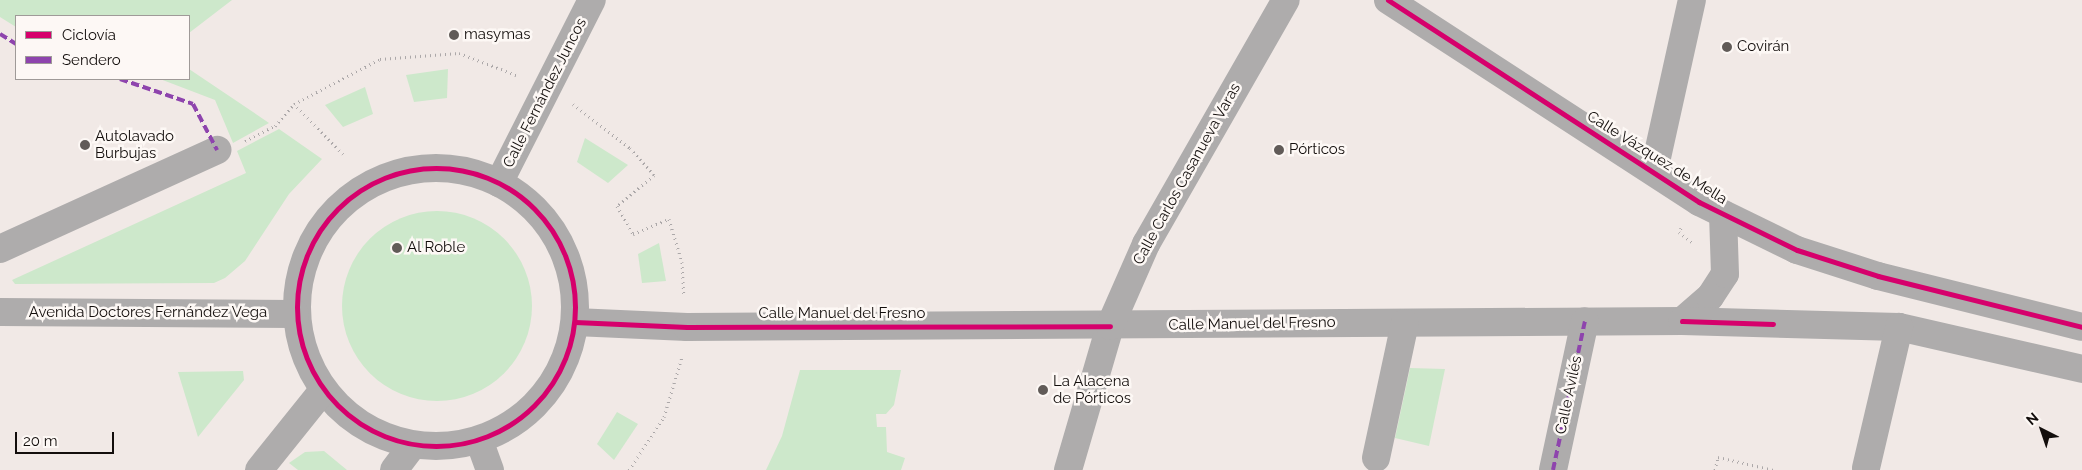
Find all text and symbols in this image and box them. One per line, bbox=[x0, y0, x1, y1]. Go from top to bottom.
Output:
legend bbox=[15, 15, 190, 80]
street label: Calle Fernández Juncos bbox=[499, 15, 591, 171]
text: Ciclovía bbox=[62, 26, 116, 44]
place label: masymas bbox=[464, 26, 530, 44]
marker: masymas bbox=[448, 29, 460, 41]
place label: Covirán bbox=[1737, 38, 1789, 56]
marker: Covirán bbox=[1721, 41, 1733, 53]
text: Sendero bbox=[62, 51, 121, 69]
street label: Calle Carlos Casanueva Varas bbox=[1129, 80, 1245, 268]
street label: Calle Vázquez de Mella bbox=[1583, 107, 1731, 209]
place label: Autolavado Burbujas bbox=[95, 127, 174, 162]
marker: Autolavado Burbujas bbox=[79, 139, 91, 151]
place label: Pórticos bbox=[1289, 141, 1345, 159]
marker: Pórticos bbox=[1273, 144, 1285, 156]
place label: Al Roble bbox=[407, 239, 466, 257]
marker: Al Roble bbox=[391, 242, 403, 254]
street label: Avenida Doctores Fernández Vega bbox=[29, 304, 267, 322]
street label: Calle Manuel del Fresno bbox=[758, 305, 926, 323]
street label: Calle Manuel del Fresno bbox=[1168, 314, 1336, 334]
street label: Calle Avilés bbox=[1552, 354, 1586, 436]
place label: La Alacena de Pórticos bbox=[1053, 372, 1131, 407]
marker: La Alacena de Pórticos bbox=[1037, 384, 1049, 396]
north arrow bbox=[2017, 405, 2067, 455]
text: N bbox=[2023, 409, 2041, 428]
scale bar bbox=[18, 422, 116, 454]
text: 20 m bbox=[23, 432, 58, 450]

